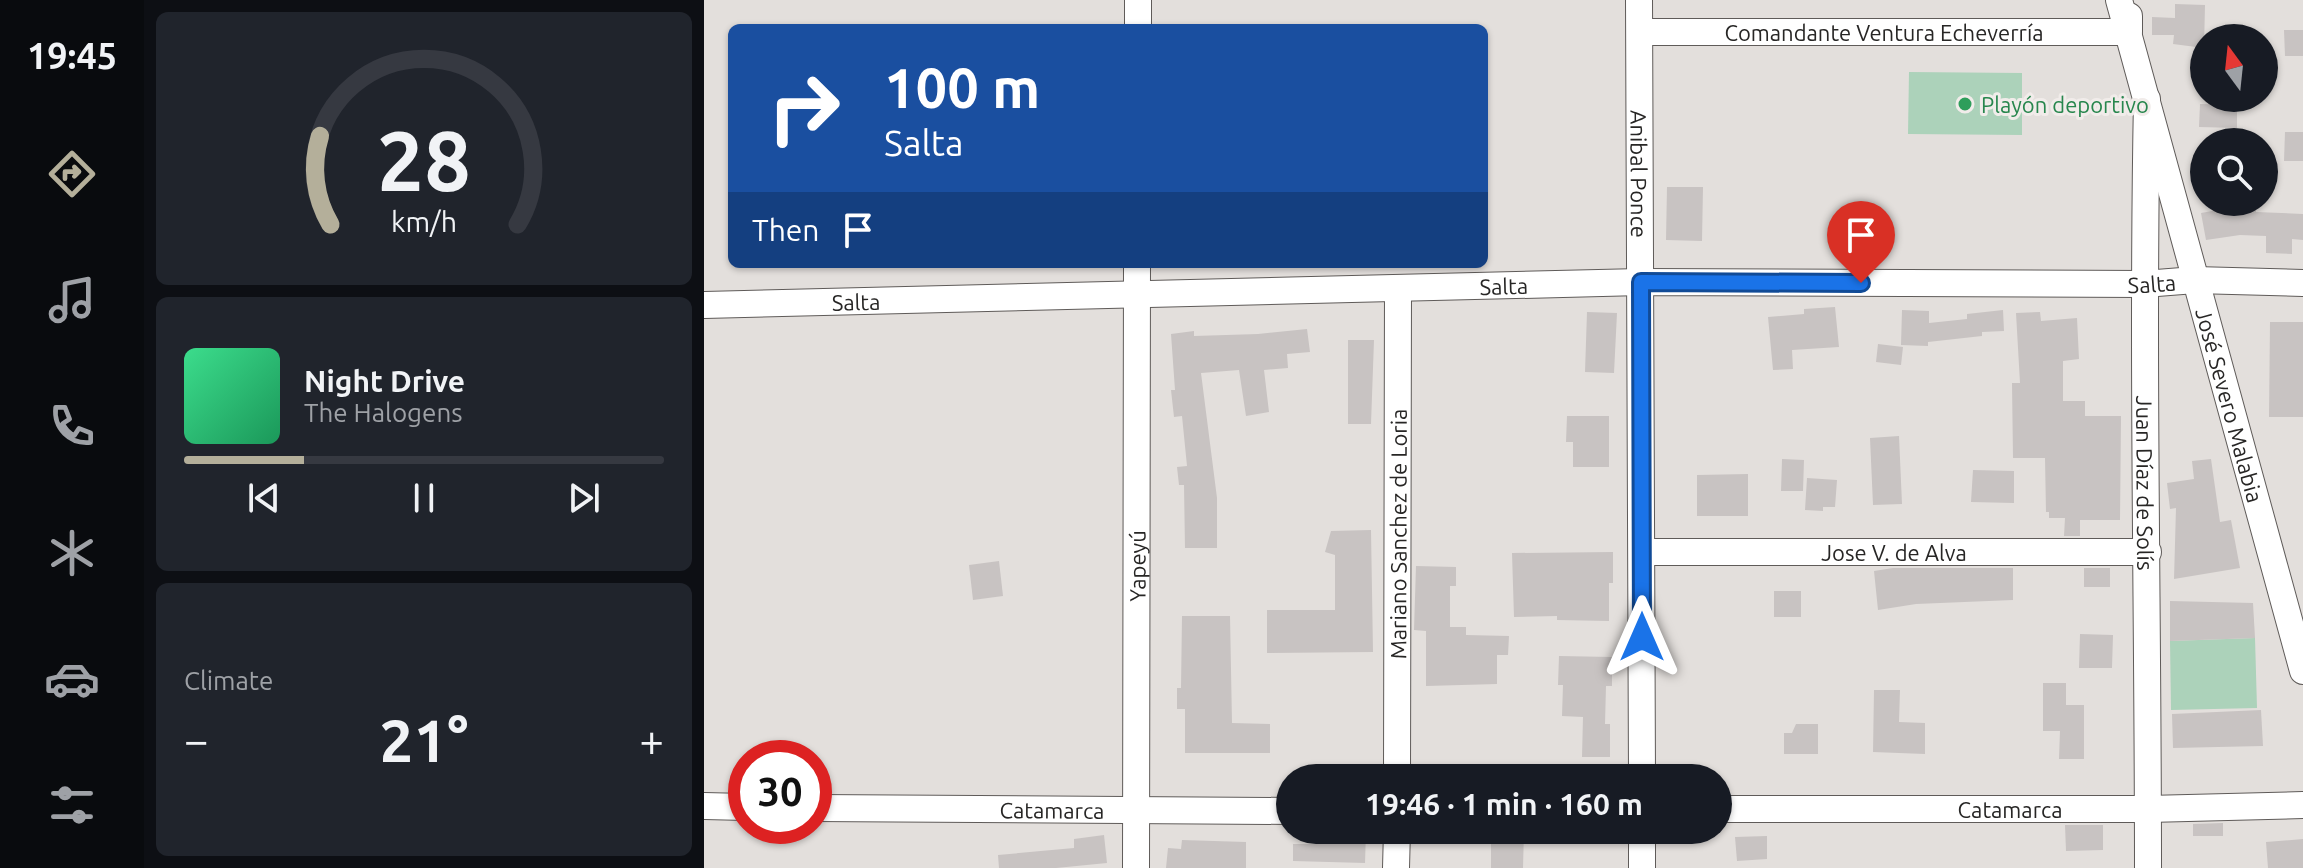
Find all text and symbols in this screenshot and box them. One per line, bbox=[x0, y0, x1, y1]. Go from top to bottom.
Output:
street label: Comandante Ventura Echeverría bbox=[1724, 20, 2044, 45]
north arrow bbox=[2190, 24, 2278, 112]
map controls bbox=[2190, 24, 2278, 216]
text: 19:45 bbox=[27, 35, 117, 76]
icon: right bbox=[752, 56, 856, 160]
text: 100 m bbox=[884, 56, 1040, 119]
place label: Playón deportivo bbox=[1981, 92, 2149, 117]
marker: Playón deportivo bbox=[1956, 95, 1974, 113]
street label: Anibal Ponce bbox=[1627, 110, 1652, 238]
text: 28 bbox=[377, 112, 471, 206]
text: Salta bbox=[884, 122, 963, 163]
button: search bbox=[2190, 128, 2278, 216]
icon: directions bbox=[44, 146, 100, 202]
pin bbox=[1827, 201, 1895, 283]
text: km/h bbox=[391, 205, 457, 237]
icon: arrive bbox=[836, 208, 880, 252]
text: Then bbox=[752, 213, 820, 247]
icon: arrive bbox=[1839, 213, 1883, 257]
street label: Salta bbox=[2127, 269, 2177, 297]
icon: music bbox=[44, 272, 100, 328]
street label: Salta bbox=[1479, 272, 1528, 298]
street label: Salta bbox=[831, 288, 881, 314]
street label: José Severo Malabia bbox=[2192, 305, 2269, 505]
text: Night Drive bbox=[304, 364, 465, 398]
street label: Juan Díaz de Solís bbox=[2133, 395, 2159, 571]
icon: phone bbox=[44, 398, 100, 454]
text: The Halogens bbox=[304, 398, 463, 427]
street label: Mariano Sanchez de Loria bbox=[1385, 409, 1410, 659]
icon: previous bbox=[242, 476, 286, 520]
icon: pause bbox=[402, 476, 446, 520]
icon: next bbox=[562, 476, 606, 520]
icon: climate bbox=[44, 525, 100, 581]
street label: Yapeyú bbox=[1124, 530, 1149, 602]
street label: Jose V. de Alva bbox=[1821, 540, 1967, 565]
position arrow bbox=[1600, 595, 1684, 679]
icon: car bbox=[44, 651, 100, 707]
text: Climate bbox=[184, 666, 273, 695]
text: 21° bbox=[380, 706, 468, 773]
text: − bbox=[184, 715, 209, 764]
text: + bbox=[639, 715, 664, 764]
speed limit sign: 30 bbox=[728, 740, 832, 844]
icon: filters bbox=[44, 777, 100, 833]
text: 19:46 · 1 min · 160 m bbox=[1365, 787, 1643, 821]
street label: Catamarca bbox=[999, 797, 1105, 822]
street label: Catamarca bbox=[1958, 797, 2062, 822]

